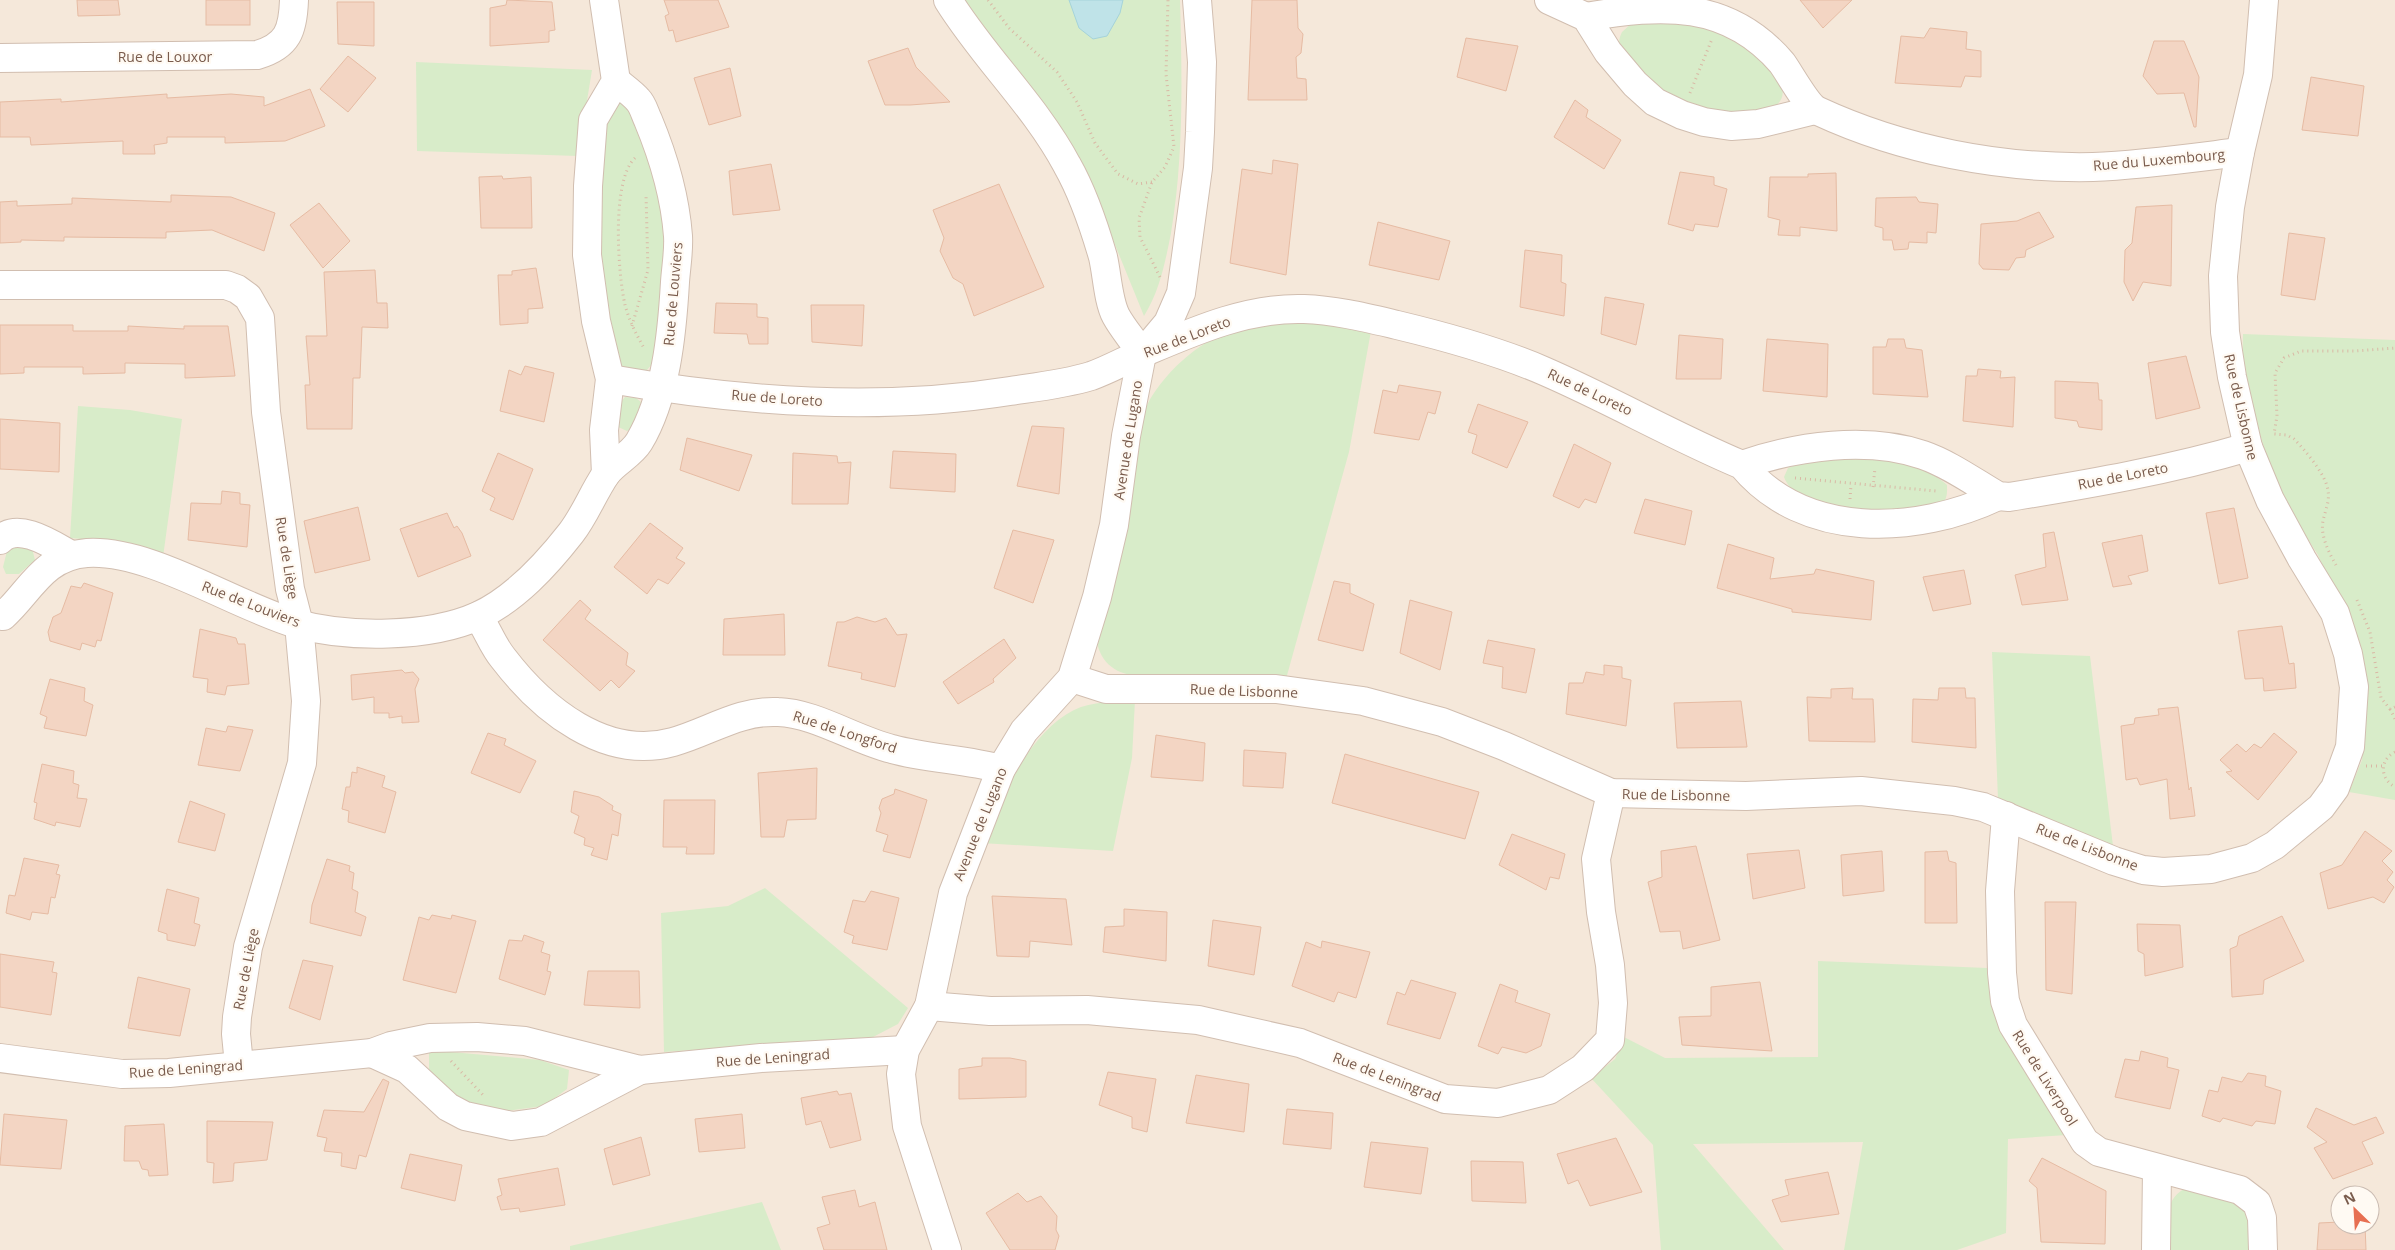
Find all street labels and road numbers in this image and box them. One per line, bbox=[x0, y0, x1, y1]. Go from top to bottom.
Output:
street label: Rue de Louxor bbox=[118, 47, 213, 66]
street label: Rue du Luxembourg bbox=[2092, 144, 2226, 175]
street label: Rue de Louviers bbox=[659, 241, 687, 347]
street label: Rue de Loreto bbox=[1141, 311, 1233, 362]
street label: Rue de Lisbonne bbox=[2220, 352, 2263, 462]
street label: Rue de Loreto bbox=[1545, 364, 1636, 419]
street label: Avenue de Lugano bbox=[1109, 379, 1146, 501]
street label: Rue de Loreto bbox=[731, 385, 823, 410]
street label: Rue de Loreto bbox=[2076, 457, 2170, 494]
street label: Rue de Liège bbox=[272, 515, 303, 601]
street label: Rue de Louviers bbox=[199, 576, 303, 631]
street label: Rue de Lisbonne bbox=[1190, 679, 1299, 702]
street label: Rue de Longford bbox=[791, 706, 900, 757]
street label: Avenue de Lugano bbox=[948, 764, 1011, 883]
street label: Rue de Lisbonne bbox=[1622, 784, 1730, 805]
street label: Rue de Lisbonne bbox=[2033, 818, 2141, 875]
street label: Rue de Liège bbox=[228, 926, 263, 1011]
street label: Rue de Liverpool bbox=[2008, 1026, 2082, 1129]
street label: Rue de Leningrad bbox=[715, 1044, 831, 1071]
street label: Rue de Leningrad bbox=[1330, 1047, 1444, 1106]
street label: Rue de Leningrad bbox=[128, 1055, 244, 1082]

